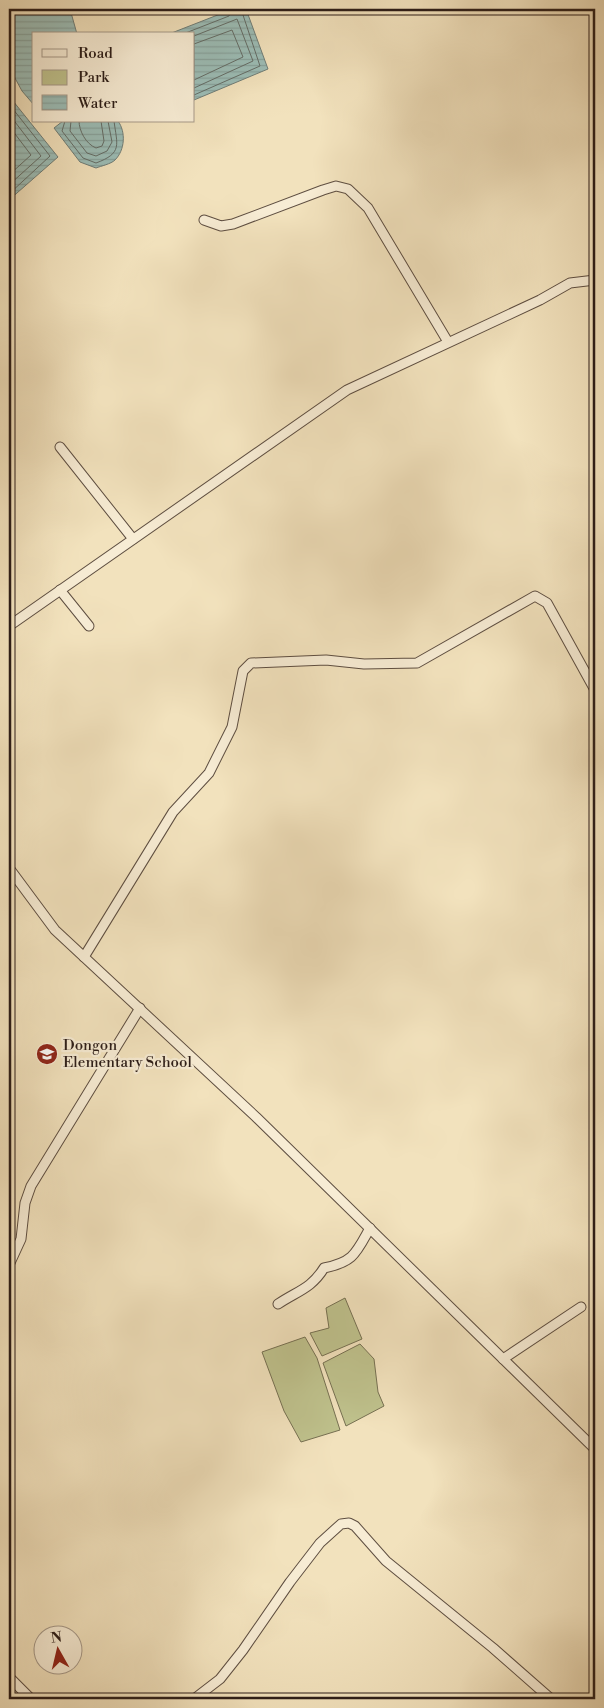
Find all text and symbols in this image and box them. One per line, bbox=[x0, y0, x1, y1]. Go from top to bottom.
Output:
legend bbox=[32, 32, 195, 122]
text: Road bbox=[78, 44, 113, 63]
text: Park bbox=[78, 68, 110, 87]
text: Water bbox=[77, 94, 118, 113]
place label: Dongon Elementary School bbox=[63, 1036, 192, 1072]
school or university icon: Dongon Elementary School bbox=[35, 1042, 59, 1066]
north arrow bbox=[32, 1626, 82, 1676]
text: N bbox=[50, 1628, 63, 1648]

